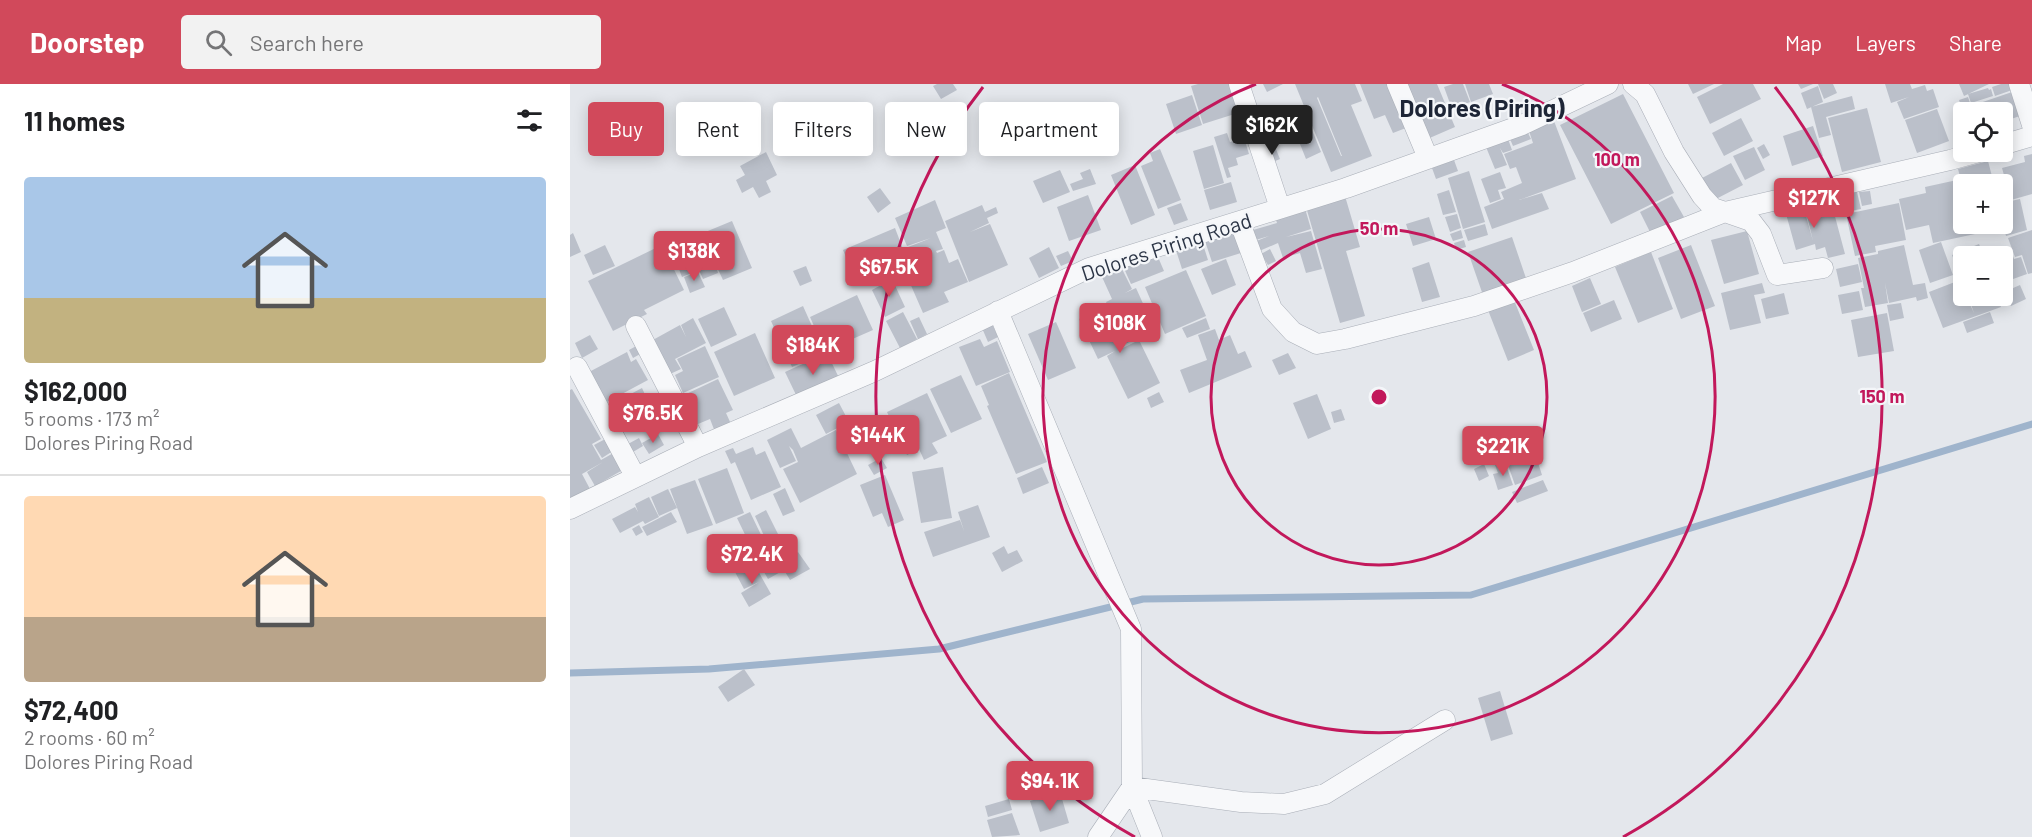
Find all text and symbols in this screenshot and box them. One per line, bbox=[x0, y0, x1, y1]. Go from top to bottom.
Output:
search box bbox=[181, 15, 601, 69]
text: Doorstep bbox=[30, 25, 145, 59]
icon: search bbox=[202, 26, 235, 59]
text: Search here bbox=[250, 29, 364, 55]
text: Map bbox=[1785, 30, 1822, 55]
text: Layers bbox=[1855, 30, 1916, 55]
text: Share bbox=[1949, 30, 2002, 55]
district label: Dolores (Piring) bbox=[1400, 93, 1565, 122]
chip: Buy bbox=[588, 102, 664, 156]
chip: Rent bbox=[676, 102, 761, 156]
chip: Filters bbox=[773, 102, 873, 156]
chip: New bbox=[885, 102, 967, 156]
chip: Apartment bbox=[979, 102, 1119, 156]
map controls bbox=[1953, 102, 2013, 306]
button: locate bbox=[1953, 102, 2013, 162]
icon: filters bbox=[513, 104, 546, 137]
text: 11 homes bbox=[24, 105, 125, 136]
pin: $162K bbox=[1230, 105, 1314, 156]
text: $162K bbox=[1246, 112, 1298, 136]
text: 100 m bbox=[1594, 148, 1640, 170]
button: + bbox=[1953, 174, 2013, 234]
pin: $127K bbox=[1772, 178, 1856, 229]
text: $127K bbox=[1788, 185, 1840, 209]
street label: Dolores Piring Road bbox=[1078, 207, 1254, 285]
icon: home bbox=[231, 216, 339, 324]
text: 50 m bbox=[1360, 217, 1398, 239]
pin: $138K bbox=[652, 231, 736, 282]
text: $138K bbox=[668, 238, 720, 262]
button: − bbox=[1953, 246, 2013, 306]
pin: $67.5K bbox=[840, 247, 938, 298]
text: $67.5K bbox=[859, 254, 919, 278]
pin: $108K bbox=[1078, 303, 1162, 354]
text: $108K bbox=[1093, 310, 1147, 334]
pin: $184K bbox=[771, 325, 855, 376]
text: $184K bbox=[786, 332, 840, 356]
text: $162,000 bbox=[24, 375, 127, 406]
text: 150 m bbox=[1860, 385, 1904, 407]
centre of rings bbox=[1369, 387, 1389, 407]
pin: $76.5K bbox=[604, 393, 702, 444]
text: $76.5K bbox=[623, 400, 683, 424]
text: 5 rooms · 173 m² bbox=[24, 406, 159, 430]
pin: $144K bbox=[836, 415, 920, 466]
text: $144K bbox=[850, 422, 906, 446]
pin: $221K bbox=[1461, 426, 1545, 477]
text: Dolores Piring Road bbox=[24, 430, 193, 454]
text: $221K bbox=[1476, 433, 1530, 457]
pin: $72.4K bbox=[703, 534, 801, 585]
icon: home bbox=[231, 535, 339, 643]
text: $72.4K bbox=[721, 541, 783, 565]
text: $72,400 bbox=[24, 694, 119, 725]
text: 2 rooms · 60 m² bbox=[24, 725, 155, 749]
text: Dolores Piring Road bbox=[24, 749, 193, 773]
pin: $94.1K bbox=[1001, 761, 1099, 812]
text: $94.1K bbox=[1020, 768, 1080, 792]

